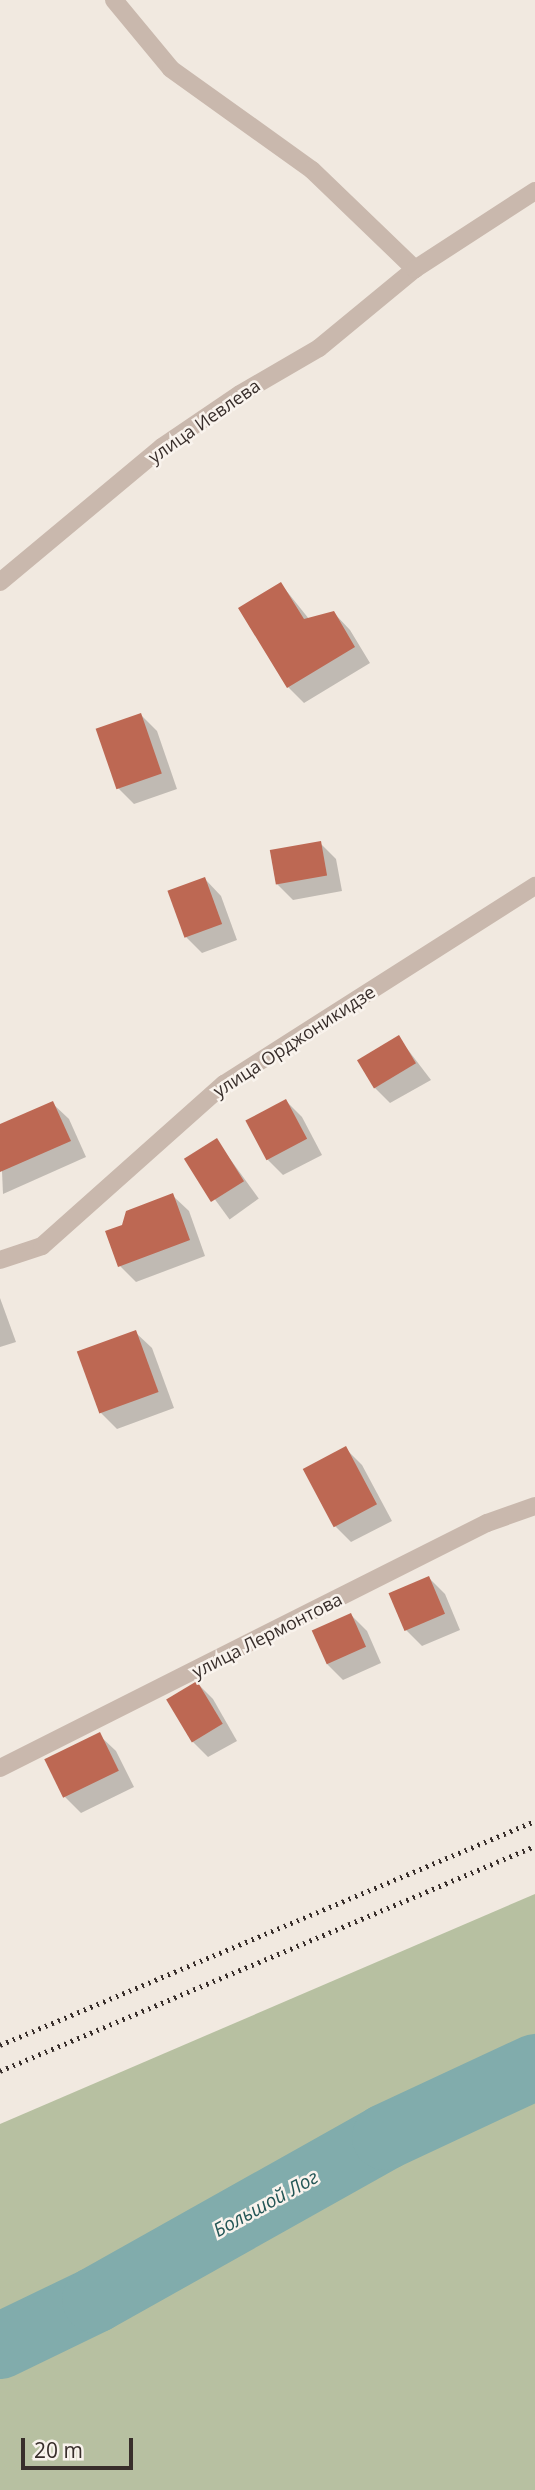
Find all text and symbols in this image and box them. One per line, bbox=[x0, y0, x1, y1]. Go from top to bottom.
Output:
street label: улица Иевлева bbox=[144, 374, 264, 468]
street label: улица Орджоникидзе bbox=[209, 981, 379, 1101]
street label: улица Лермонтова bbox=[188, 1588, 346, 1682]
water label: Большой Лог bbox=[210, 2166, 322, 2242]
scale bar bbox=[24, 2424, 136, 2468]
text: 20 m bbox=[34, 2436, 83, 2464]

